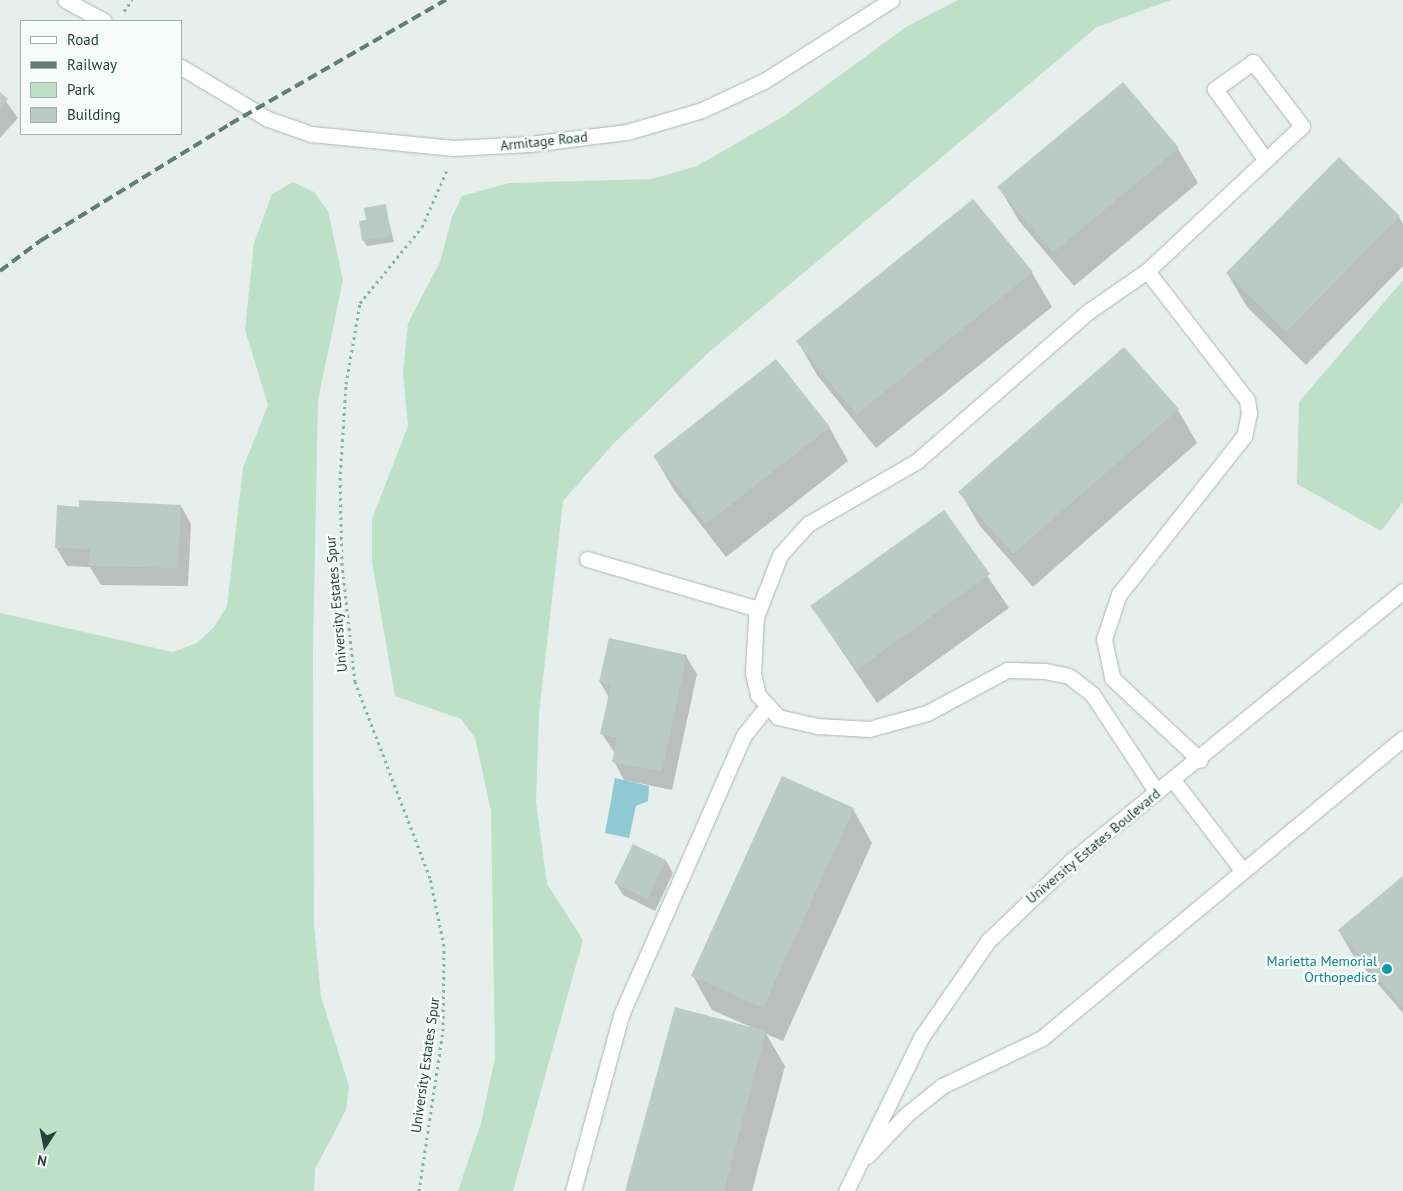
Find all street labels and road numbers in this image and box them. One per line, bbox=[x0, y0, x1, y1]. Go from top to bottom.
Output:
street label: Armitage Road bbox=[499, 128, 589, 154]
street label: University Estates Spur bbox=[322, 535, 350, 673]
street label: University Estates Boulevard bbox=[1022, 785, 1164, 907]
street label: University Estates Spur bbox=[407, 996, 443, 1134]

